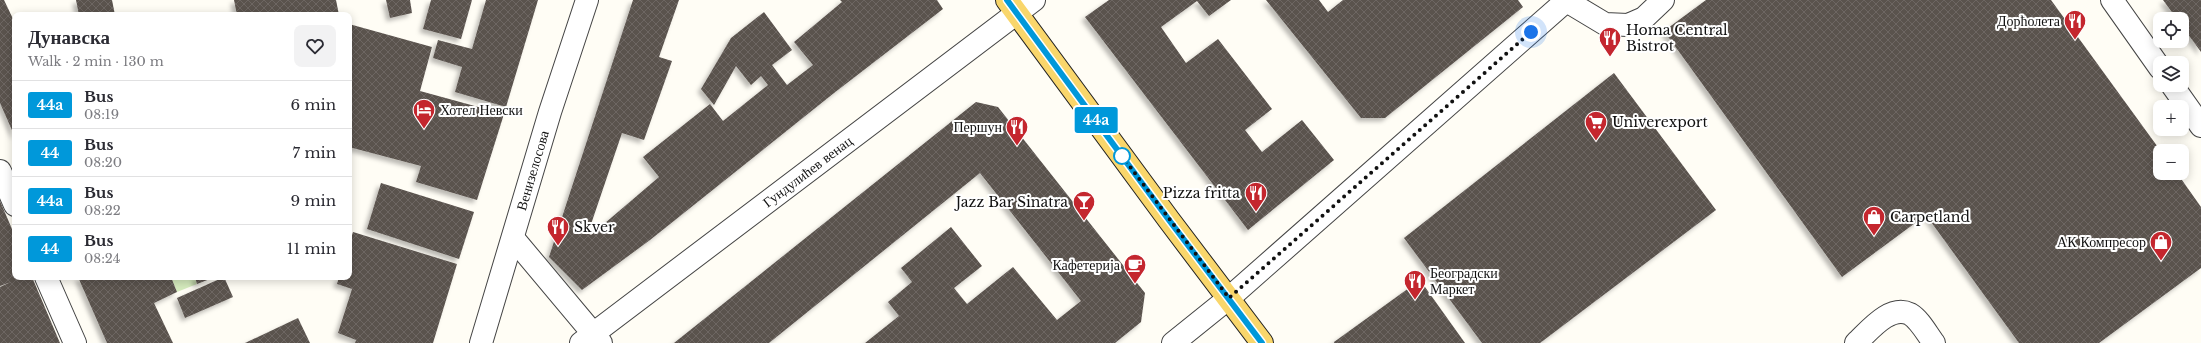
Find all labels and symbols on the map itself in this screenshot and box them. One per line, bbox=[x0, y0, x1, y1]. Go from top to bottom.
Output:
restaurant icon: Дорћолета bbox=[2062, 8, 2088, 41]
place label: Дорћолета bbox=[1997, 12, 2061, 30]
place label: Homa Central Bistrot bbox=[1626, 21, 1728, 55]
your location bbox=[1521, 22, 1541, 42]
restaurant icon: Homa Central Bistrot bbox=[1597, 25, 1623, 58]
hotel icon: Хотел Невски bbox=[411, 97, 437, 130]
place label: Хотел Невски bbox=[440, 101, 523, 119]
line badge: 44a bbox=[1073, 107, 1119, 133]
supermarket icon: Univerexport bbox=[1583, 109, 1609, 142]
place label: Univerexport bbox=[1612, 113, 1709, 131]
restaurant icon: Першун bbox=[1004, 114, 1030, 147]
place label: Першун bbox=[953, 118, 1002, 136]
street label: Венизелосова bbox=[512, 128, 553, 213]
street label: Гундулићев венац bbox=[759, 132, 856, 211]
unlabelled marker bbox=[1113, 147, 1131, 165]
restaurant icon: Pizza fritta bbox=[1243, 180, 1269, 213]
place label: Pizza fritta bbox=[1163, 184, 1240, 202]
bar icon: Jazz Bar Sinatra bbox=[1071, 189, 1097, 222]
place label: Jazz Bar Sinatra bbox=[954, 193, 1068, 211]
shop icon: Carpetland bbox=[1861, 204, 1887, 237]
place label: Carpetland bbox=[1890, 208, 1970, 226]
restaurant icon: Skver bbox=[545, 214, 571, 247]
place label: Skver bbox=[574, 218, 615, 236]
shop icon: АК Компресор bbox=[2148, 229, 2174, 262]
place label: АК Компресор bbox=[2057, 233, 2146, 251]
cafe icon: Кафетерија bbox=[1122, 252, 1148, 285]
place label: Кафетерија bbox=[1052, 256, 1121, 274]
place label: Београдски Маркет bbox=[1430, 264, 1498, 298]
restaurant icon: Београдски Маркет bbox=[1402, 268, 1428, 301]

